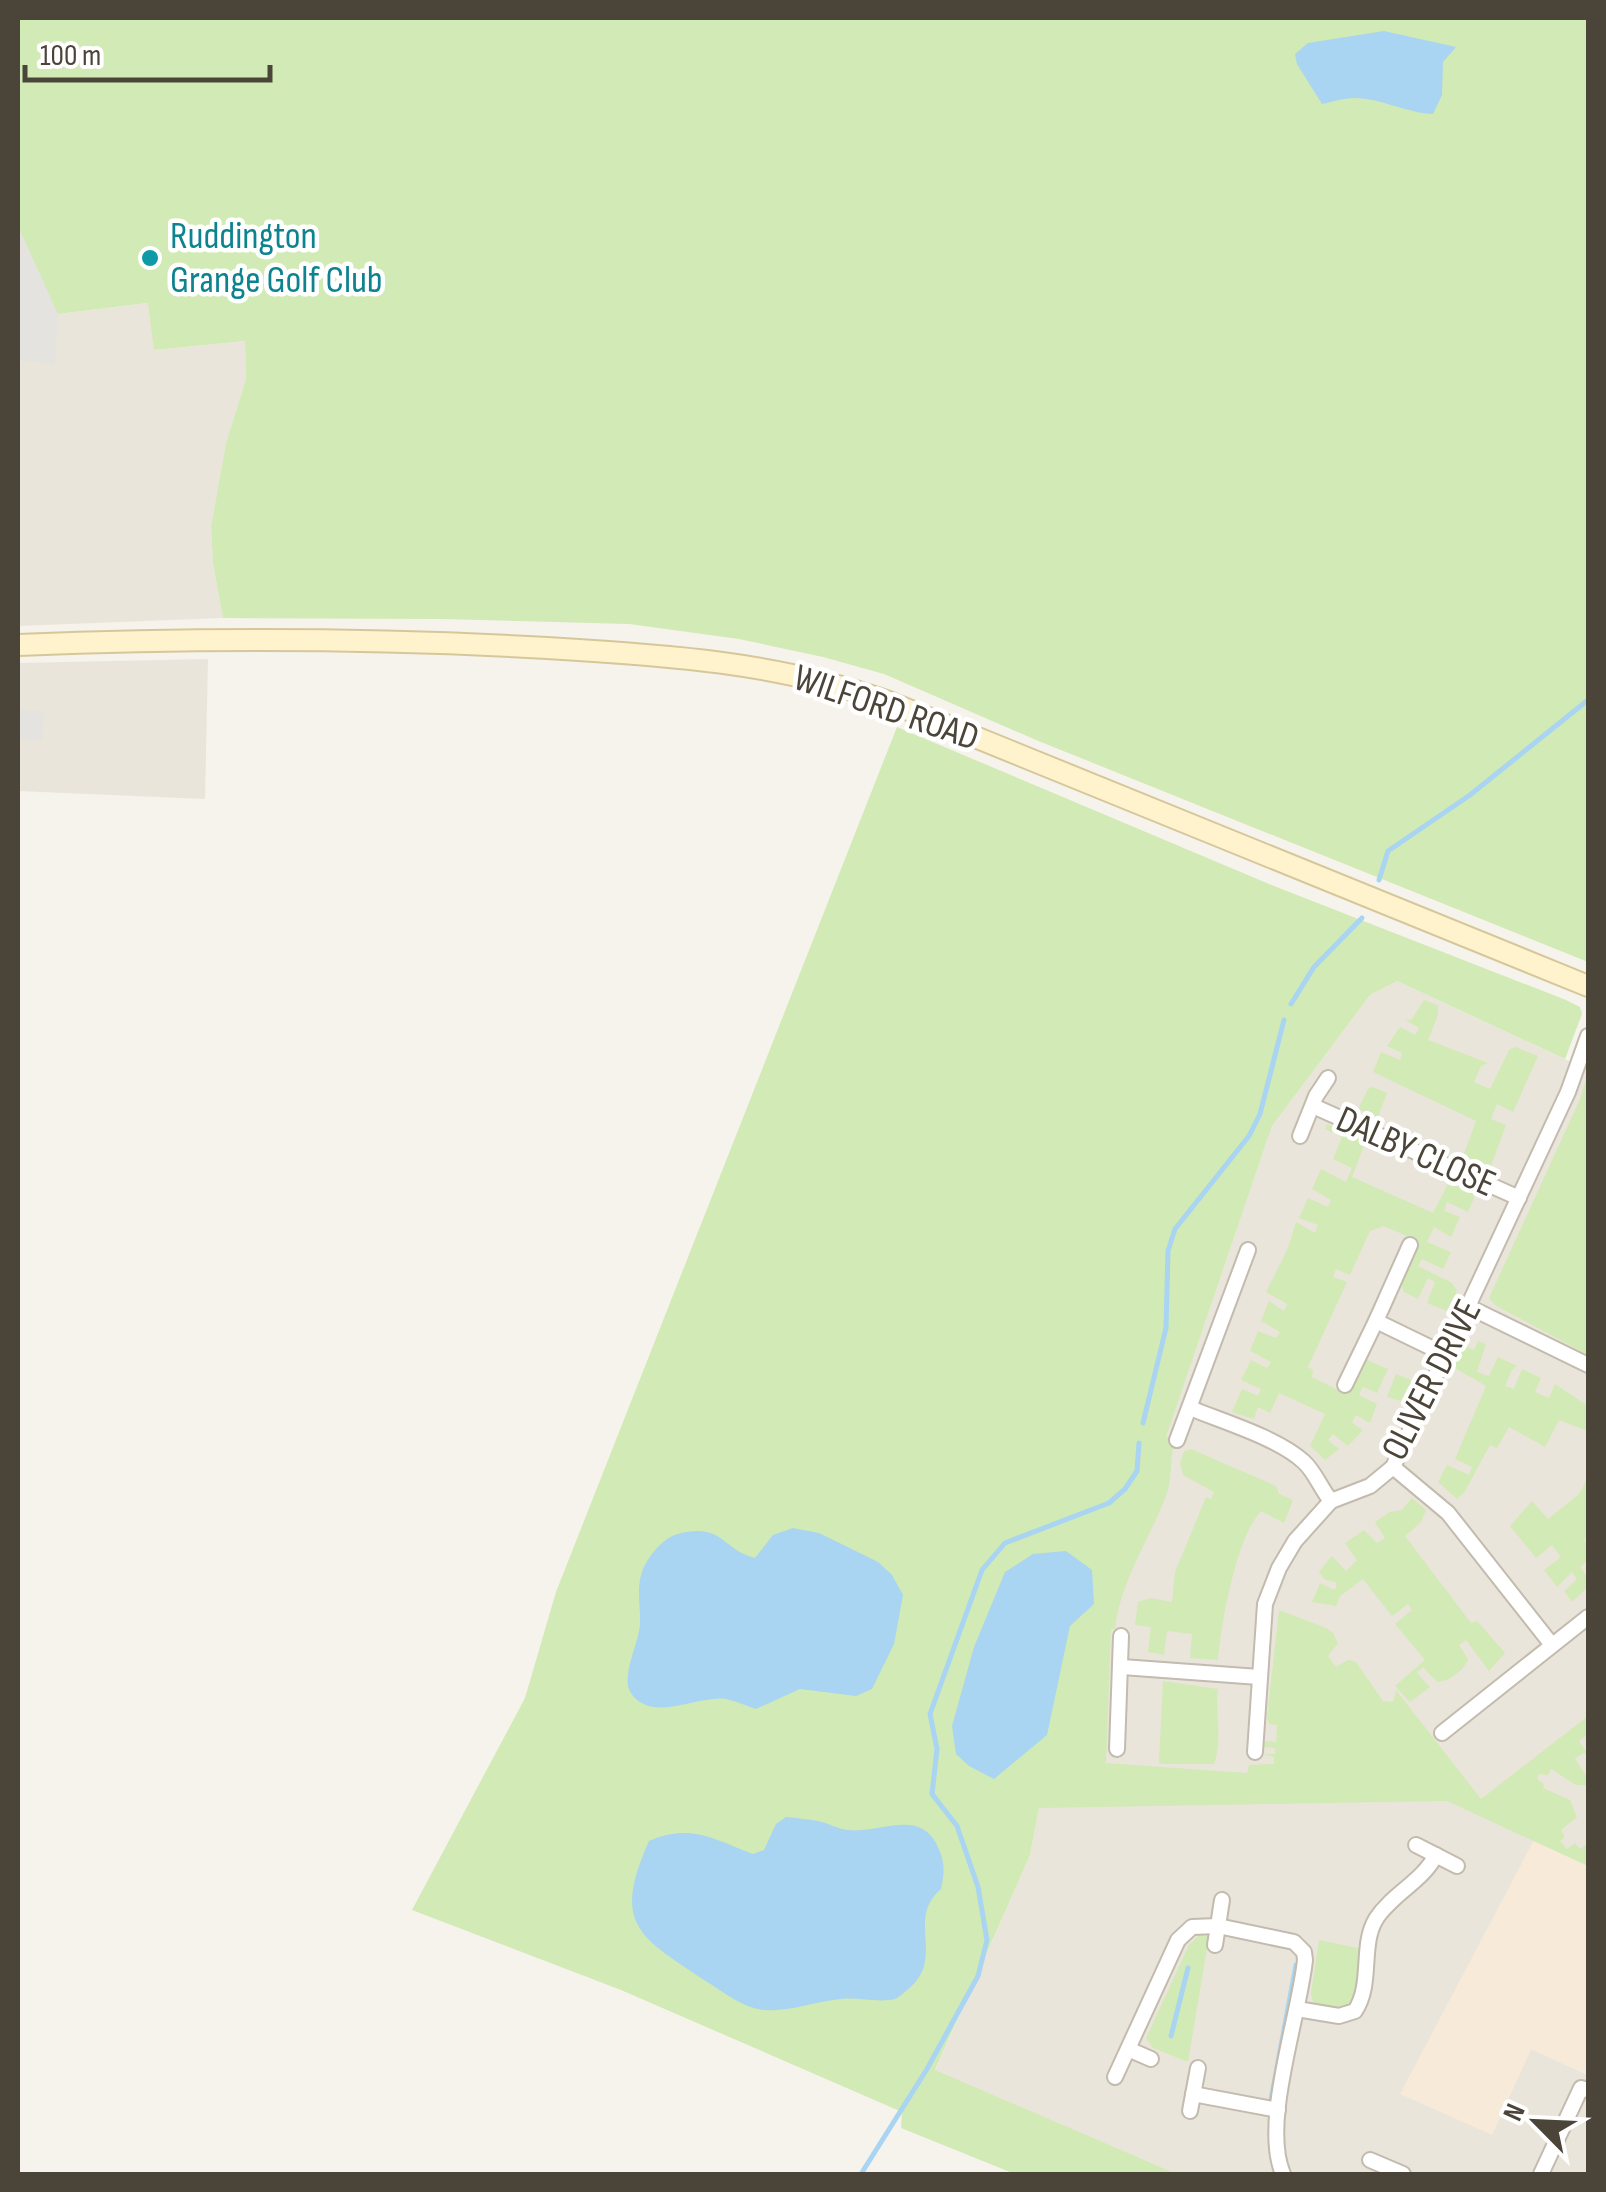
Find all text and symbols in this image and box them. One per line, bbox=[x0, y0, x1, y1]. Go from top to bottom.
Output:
scale bar bbox=[25, 20, 270, 82]
text: 100 m bbox=[40, 38, 101, 74]
place label: Ruddington Grange Golf Club bbox=[170, 214, 383, 303]
marker: Ruddington Grange Golf Club bbox=[139, 247, 161, 269]
street label: WILFORD ROAD bbox=[788, 655, 984, 761]
street label: DALBY CLOSE bbox=[1330, 1097, 1502, 1207]
street label: OLIVER DRIVE bbox=[1373, 1292, 1491, 1468]
north arrow bbox=[1486, 2072, 1586, 2172]
text: N bbox=[1496, 2099, 1533, 2126]

